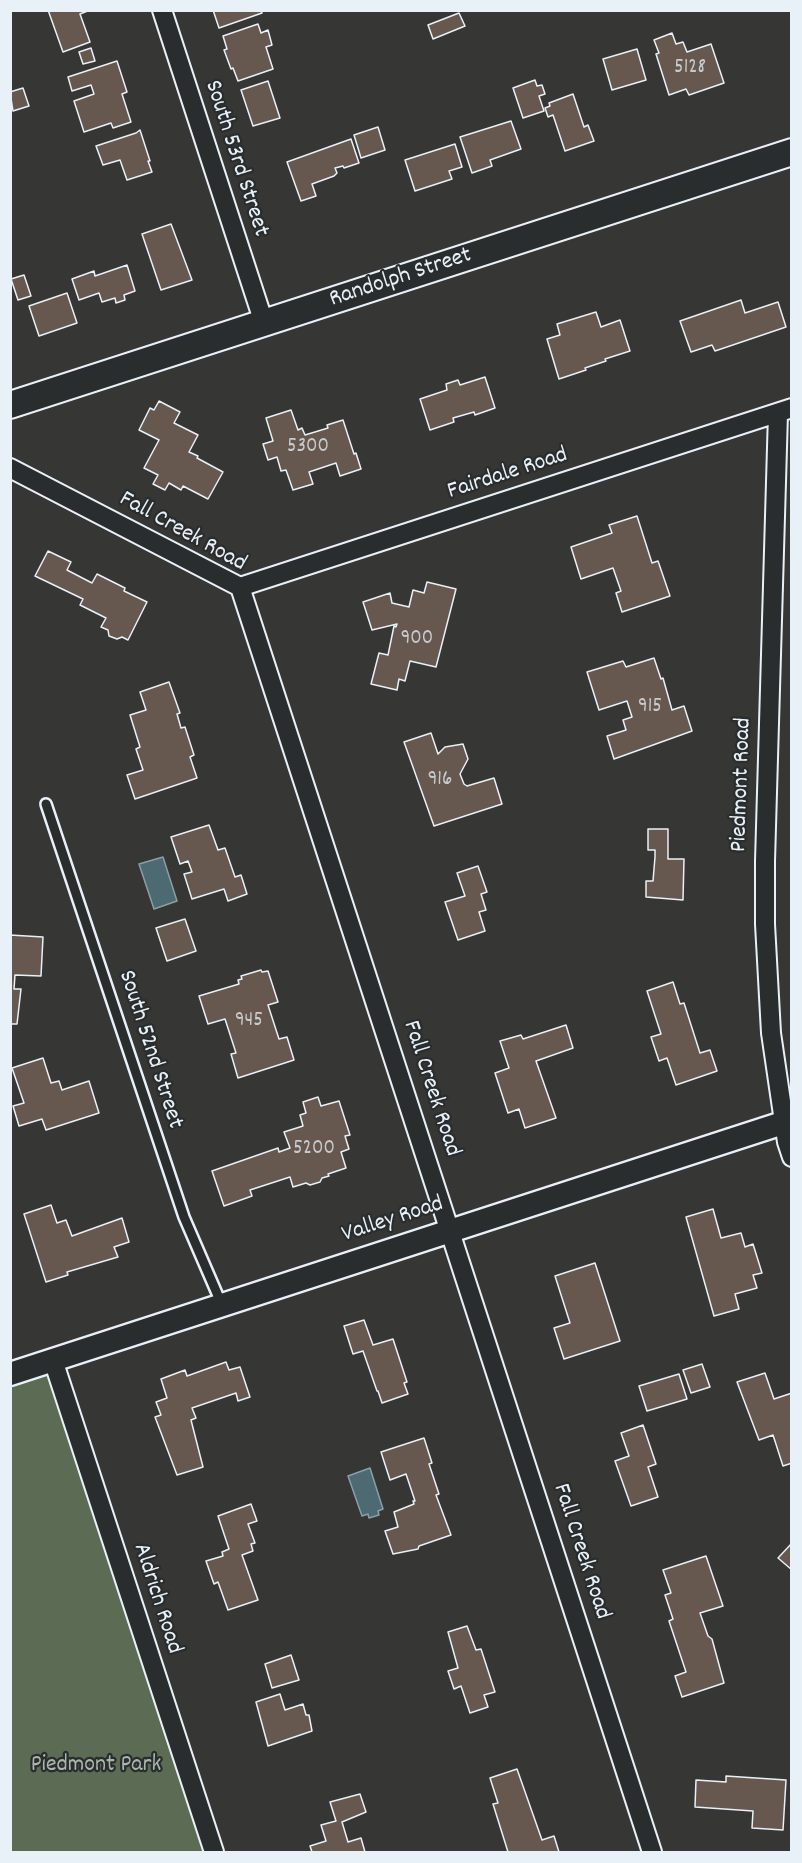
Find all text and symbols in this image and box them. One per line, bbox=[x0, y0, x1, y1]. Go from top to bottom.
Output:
house number: 5128 bbox=[674, 56, 706, 82]
street label: South 53rd Street bbox=[196, 77, 274, 241]
street label: Randolph Street bbox=[326, 243, 476, 315]
house number: 5300 bbox=[287, 435, 329, 461]
street label: Fairdale Road bbox=[444, 442, 572, 508]
street label: Fall Creek Road bbox=[113, 486, 251, 580]
house number: 900 bbox=[401, 627, 433, 653]
house number: 915 bbox=[638, 695, 662, 721]
street label: Piedmont Road bbox=[726, 717, 760, 853]
house number: 916 bbox=[428, 768, 452, 794]
street label: South 52nd Street bbox=[110, 967, 188, 1133]
house number: 945 bbox=[235, 1009, 263, 1035]
street label: Fall Creek Road bbox=[395, 1018, 465, 1160]
house number: 5200 bbox=[293, 1137, 335, 1163]
street label: Valley Road bbox=[339, 1191, 447, 1251]
street label: Fall Creek Road bbox=[545, 1481, 615, 1623]
street label: Aldrich Road bbox=[125, 1540, 187, 1658]
park label: Piedmont Park bbox=[31, 1753, 161, 1781]

